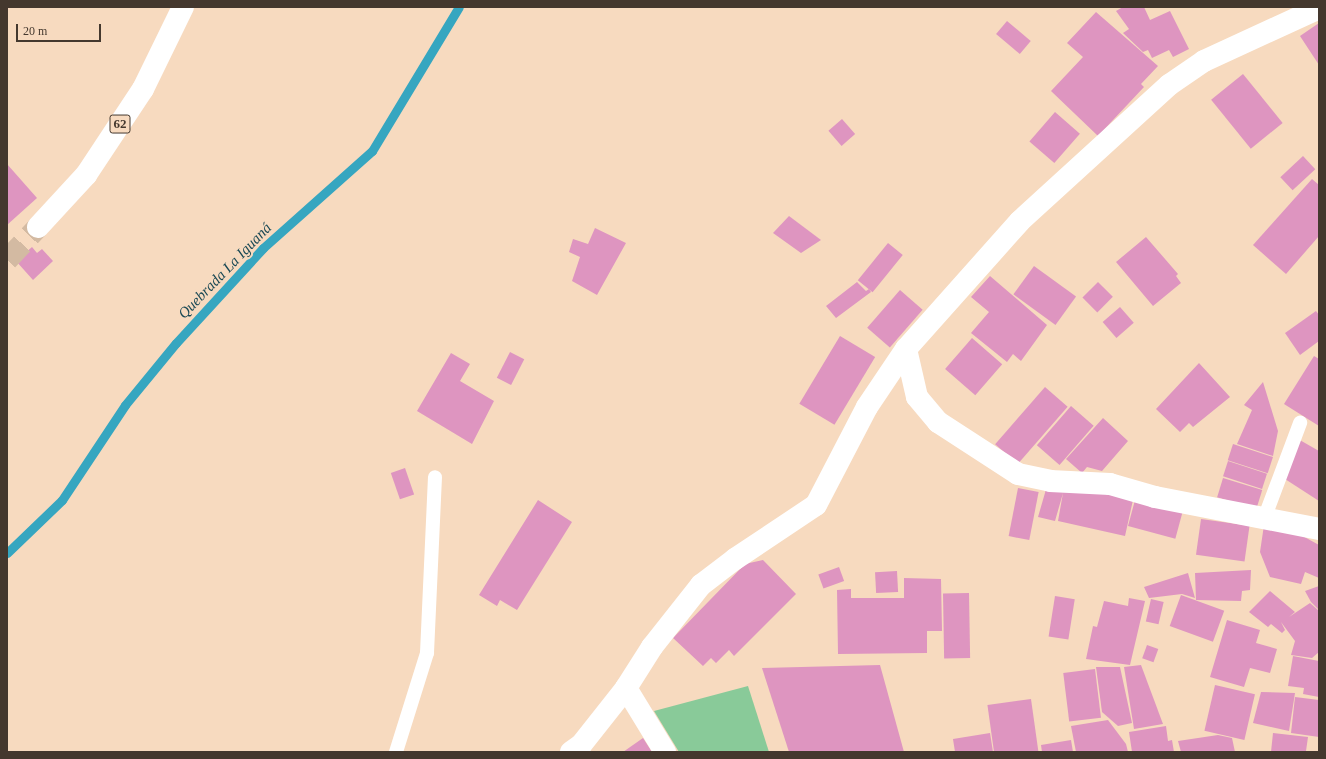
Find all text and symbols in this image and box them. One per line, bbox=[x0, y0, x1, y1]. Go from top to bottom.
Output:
scale bar bbox=[18, 16, 103, 42]
text: 20 m bbox=[23, 24, 47, 38]
road number: 62 bbox=[109, 113, 131, 135]
water label: Quebrada La Iguaná bbox=[175, 219, 275, 323]

